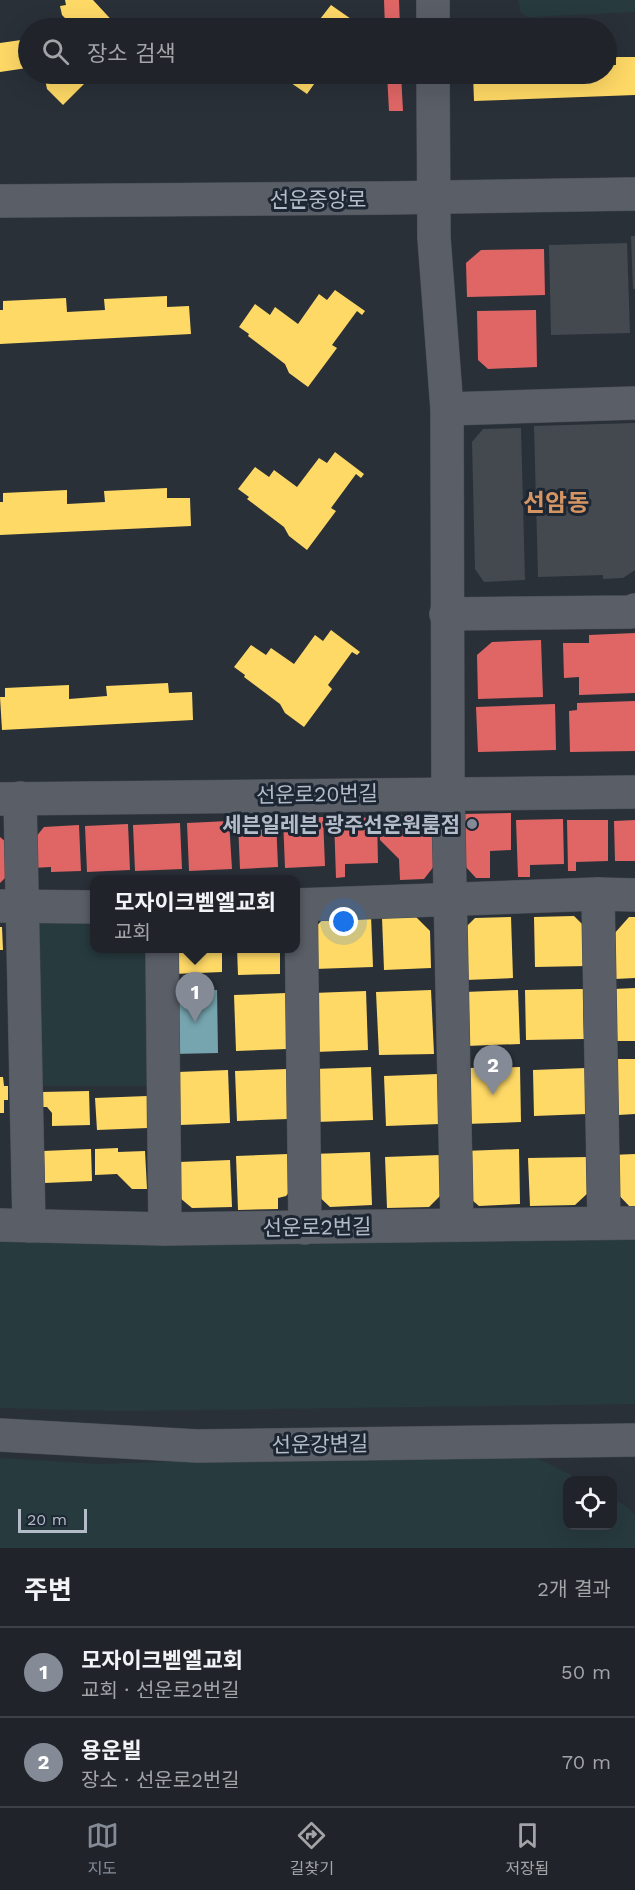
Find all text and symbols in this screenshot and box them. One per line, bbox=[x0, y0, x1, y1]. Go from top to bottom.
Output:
search box bbox=[18, 18, 617, 84]
icon: search bbox=[39, 35, 72, 68]
text: 장소 검색 bbox=[87, 41, 175, 66]
street label: 선운중앙로 bbox=[270, 187, 366, 212]
district label: 선암동 bbox=[523, 489, 589, 517]
street label: 선운로20번길 bbox=[256, 780, 378, 808]
place label: 세븐일레븐 광주선운원룸점 bbox=[222, 812, 460, 837]
marker: 세븐일레븐 광주선운원룸점 bbox=[465, 817, 479, 831]
popup bbox=[90, 875, 300, 953]
text: 모자이크벧엘교회 bbox=[114, 890, 276, 915]
your location bbox=[329, 907, 358, 936]
text: 교회 bbox=[114, 920, 151, 944]
pin: 1 bbox=[176, 972, 214, 1022]
pin: 2 bbox=[474, 1046, 512, 1095]
street label: 선운로2번길 bbox=[262, 1214, 372, 1240]
street label: 선운강변길 bbox=[271, 1431, 369, 1457]
map controls bbox=[563, 1476, 617, 1530]
button: locate bbox=[563, 1476, 617, 1530]
scale bar bbox=[18, 1506, 87, 1534]
text: 20 m bbox=[27, 1510, 67, 1529]
text: 주변 bbox=[24, 1575, 72, 1605]
text: 2개 결과 bbox=[537, 1577, 611, 1601]
text: 모자이크벧엘교회 bbox=[81, 1648, 243, 1673]
text: 1 bbox=[39, 1660, 48, 1684]
text: 50 m bbox=[561, 1660, 611, 1684]
text: 교회 · 선운로2번길 bbox=[81, 1678, 240, 1702]
text: 용운빌 bbox=[81, 1738, 142, 1763]
text: 2 bbox=[38, 1750, 49, 1774]
text: 70 m bbox=[562, 1750, 611, 1774]
text: 장소 · 선운로2번길 bbox=[81, 1768, 240, 1792]
tab: 지도 bbox=[86, 1819, 119, 1879]
tab: 길찾기 bbox=[290, 1819, 334, 1879]
tab: 저장됨 bbox=[505, 1819, 549, 1879]

